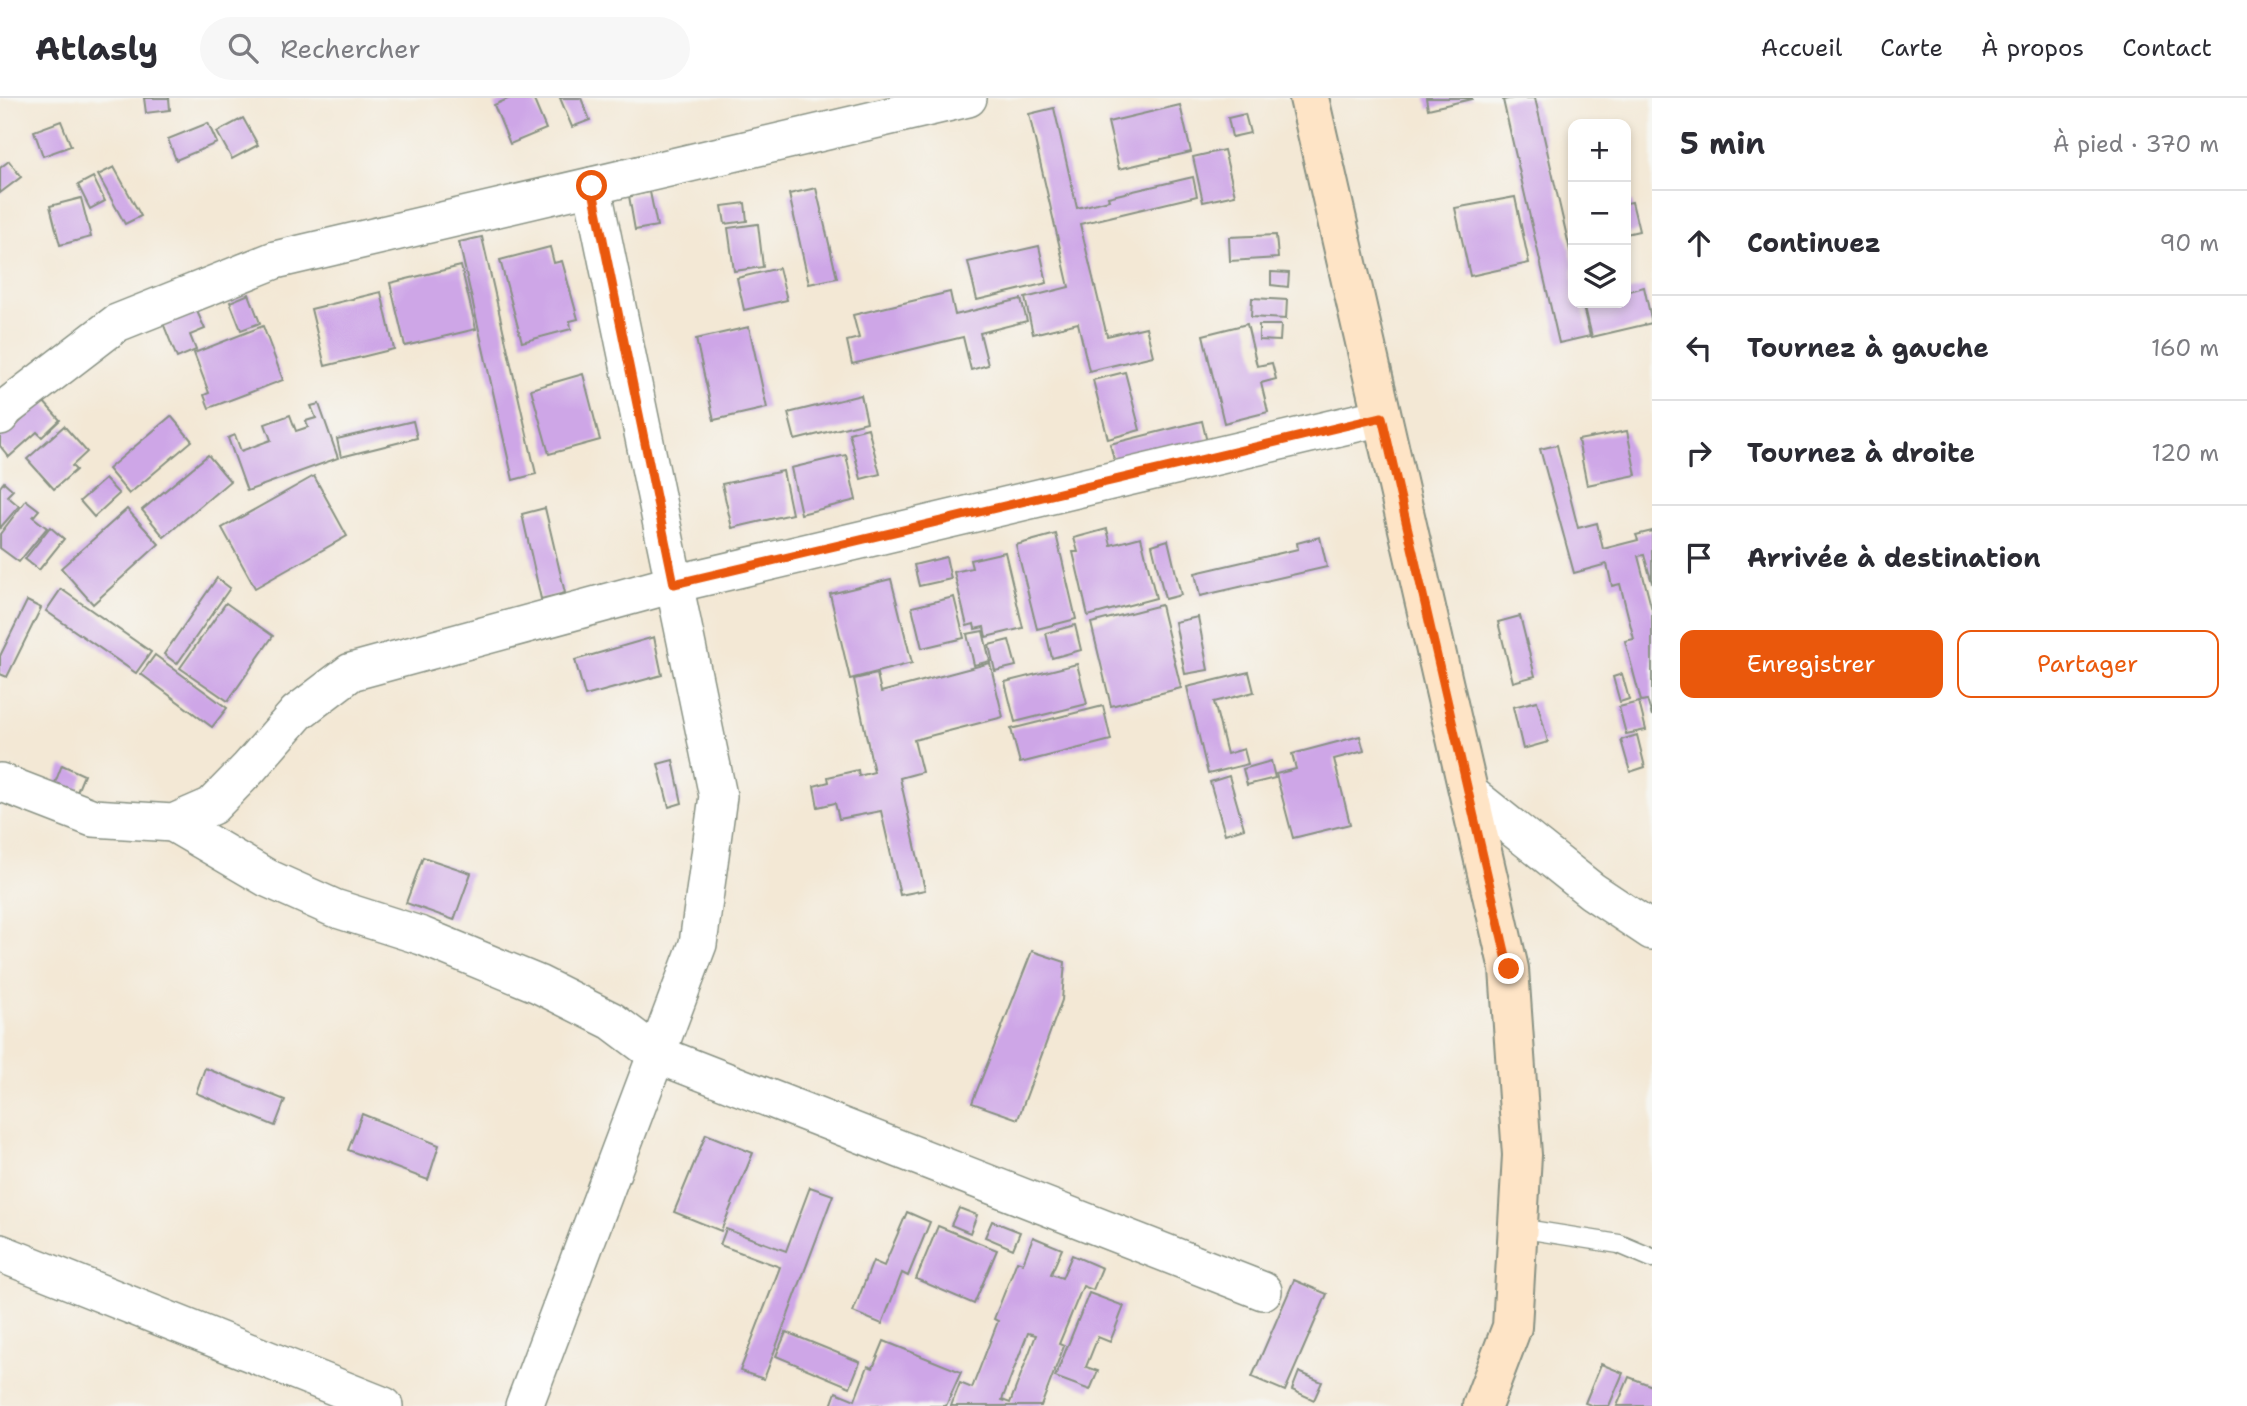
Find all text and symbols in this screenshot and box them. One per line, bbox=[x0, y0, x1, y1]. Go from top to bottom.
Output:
search box bbox=[200, 17, 690, 80]
text: Atlasly bbox=[35, 26, 158, 71]
icon: search bbox=[224, 29, 262, 67]
text: Rechercher bbox=[280, 31, 421, 66]
text: Accueil bbox=[1761, 32, 1842, 64]
text: Carte bbox=[1880, 32, 1943, 64]
text: À propos bbox=[1981, 32, 2084, 64]
text: Contact bbox=[2122, 32, 2212, 64]
map controls bbox=[1568, 119, 1631, 308]
button: + bbox=[1568, 119, 1631, 182]
text: 5 min bbox=[1680, 123, 1765, 164]
text: À pied · 370 m bbox=[2053, 129, 2219, 159]
route start bbox=[576, 170, 607, 201]
button: − bbox=[1568, 182, 1631, 245]
icon: ahead bbox=[1680, 224, 1718, 262]
text: Continuez bbox=[1747, 225, 1881, 260]
text: 90 m bbox=[2159, 228, 2219, 258]
button: layers bbox=[1568, 245, 1631, 308]
icon: left bbox=[1680, 329, 1718, 367]
text: Tournez à gauche bbox=[1747, 330, 1989, 365]
text: 160 m bbox=[2151, 333, 2219, 363]
icon: right bbox=[1680, 434, 1718, 472]
text: Tournez à droite bbox=[1747, 435, 1975, 470]
text: 120 m bbox=[2151, 438, 2219, 468]
icon: arrive bbox=[1680, 539, 1718, 577]
text: Arrivée à destination bbox=[1747, 540, 2041, 575]
button: Enregistrer bbox=[1680, 630, 1943, 698]
button: Partager bbox=[1957, 630, 2219, 698]
route end bbox=[1493, 953, 1524, 984]

